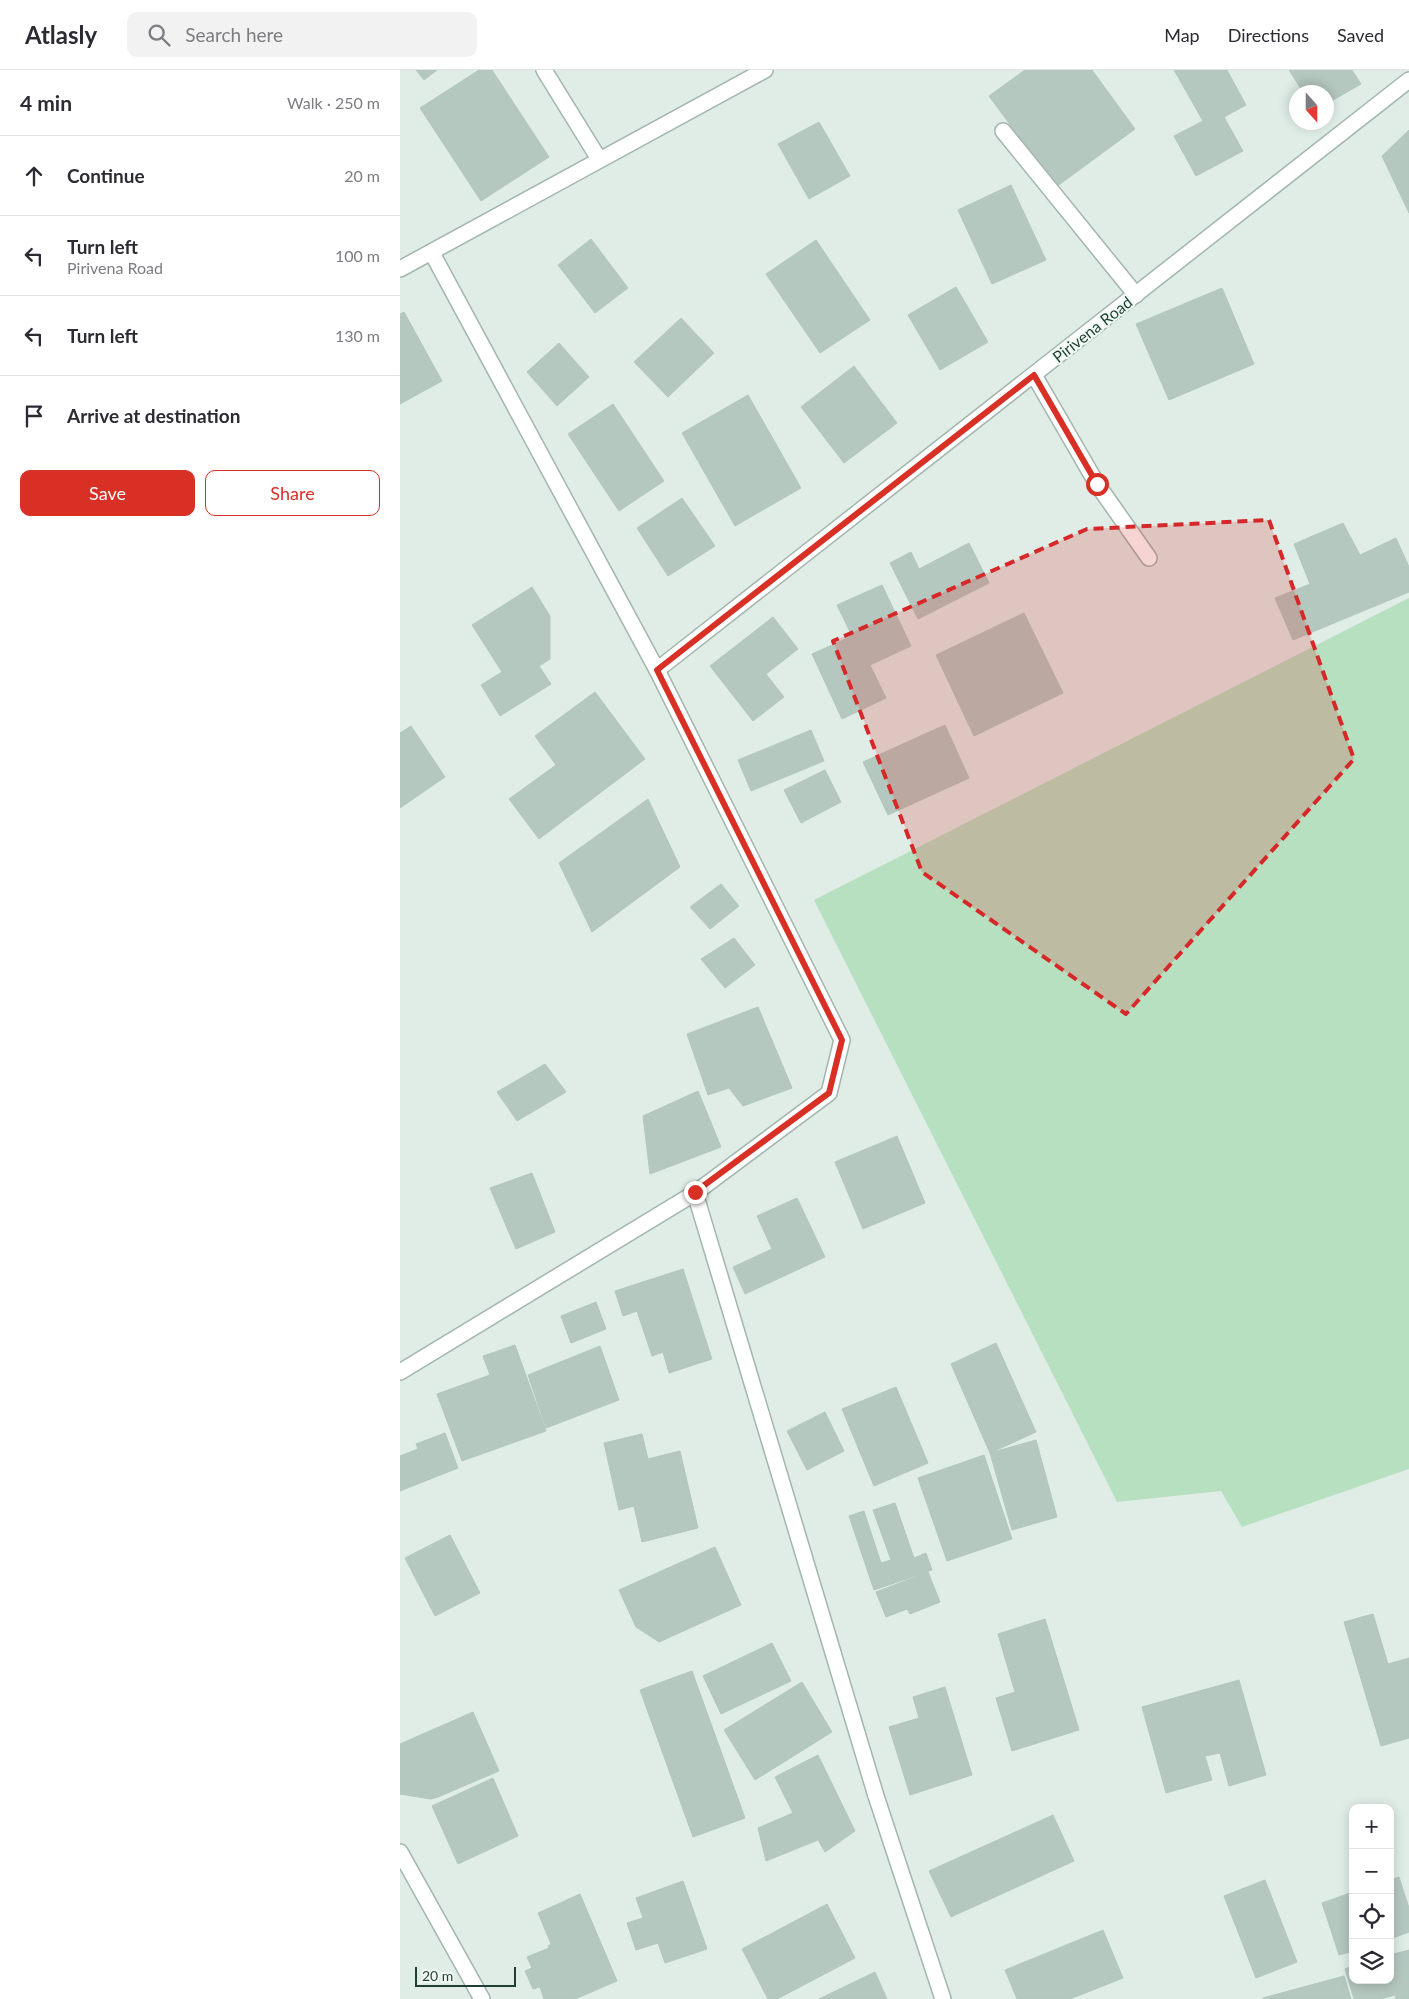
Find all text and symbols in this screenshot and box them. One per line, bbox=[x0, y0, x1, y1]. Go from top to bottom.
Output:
search box bbox=[127, 12, 477, 57]
text: Atlasly bbox=[25, 20, 97, 49]
icon: search bbox=[145, 21, 173, 49]
text: Search here bbox=[185, 23, 283, 46]
text: Map bbox=[1164, 24, 1200, 46]
text: Directions bbox=[1228, 24, 1309, 46]
text: Saved bbox=[1337, 24, 1384, 46]
north arrow bbox=[1289, 85, 1334, 130]
text: 4 min bbox=[20, 90, 72, 115]
text: Walk · 250 m bbox=[287, 93, 380, 112]
icon: ahead bbox=[20, 162, 48, 190]
text: Continue bbox=[67, 164, 145, 187]
text: 20 m bbox=[344, 166, 380, 185]
text: Turn left bbox=[67, 235, 138, 258]
icon: left bbox=[20, 242, 48, 270]
text: 100 m bbox=[335, 246, 380, 265]
text: Pirivena Road bbox=[67, 258, 163, 277]
street label: Pirivena Road bbox=[1048, 292, 1136, 366]
icon: left bbox=[20, 322, 48, 350]
text: Turn left bbox=[67, 324, 138, 347]
text: 130 m bbox=[335, 326, 380, 345]
icon: arrive bbox=[20, 402, 48, 430]
text: Arrive at destination bbox=[67, 404, 240, 427]
button: Save bbox=[20, 470, 195, 516]
button: Share bbox=[205, 470, 380, 516]
route start bbox=[1086, 473, 1109, 496]
route end bbox=[684, 1181, 707, 1204]
map controls bbox=[1349, 1804, 1394, 1984]
button: + bbox=[1349, 1804, 1394, 1849]
button: − bbox=[1349, 1849, 1394, 1894]
button: locate bbox=[1349, 1894, 1394, 1939]
button: layers bbox=[1349, 1939, 1394, 1984]
scale bar bbox=[415, 1964, 516, 1987]
text: 20 m bbox=[422, 1967, 453, 1984]

